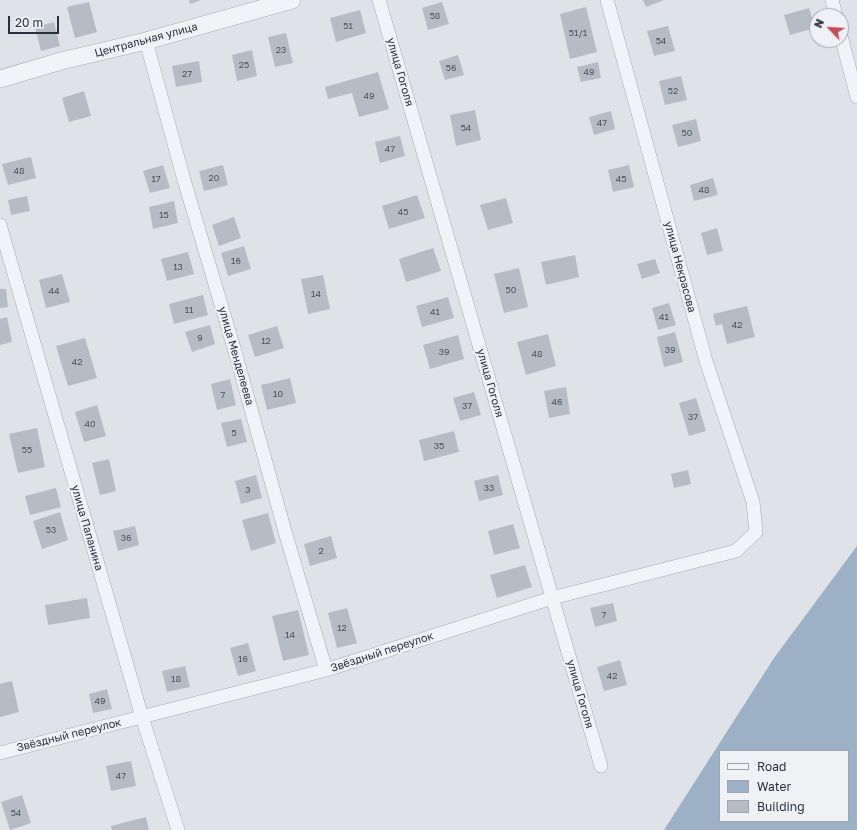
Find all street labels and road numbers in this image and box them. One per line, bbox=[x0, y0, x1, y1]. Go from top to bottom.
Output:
street label: Центральная улица bbox=[93, 20, 199, 60]
street label: улица Гоголя bbox=[384, 36, 416, 108]
street label: улица Некрасова bbox=[661, 220, 699, 314]
street label: улица Менделеева bbox=[216, 305, 256, 407]
street label: улица Гоголя bbox=[474, 347, 506, 419]
street label: улица Папанина bbox=[68, 484, 106, 572]
street label: Звёздный переулок bbox=[329, 629, 435, 675]
street label: улица Гоголя bbox=[564, 658, 596, 730]
street label: Звёздный переулок bbox=[15, 716, 123, 754]

